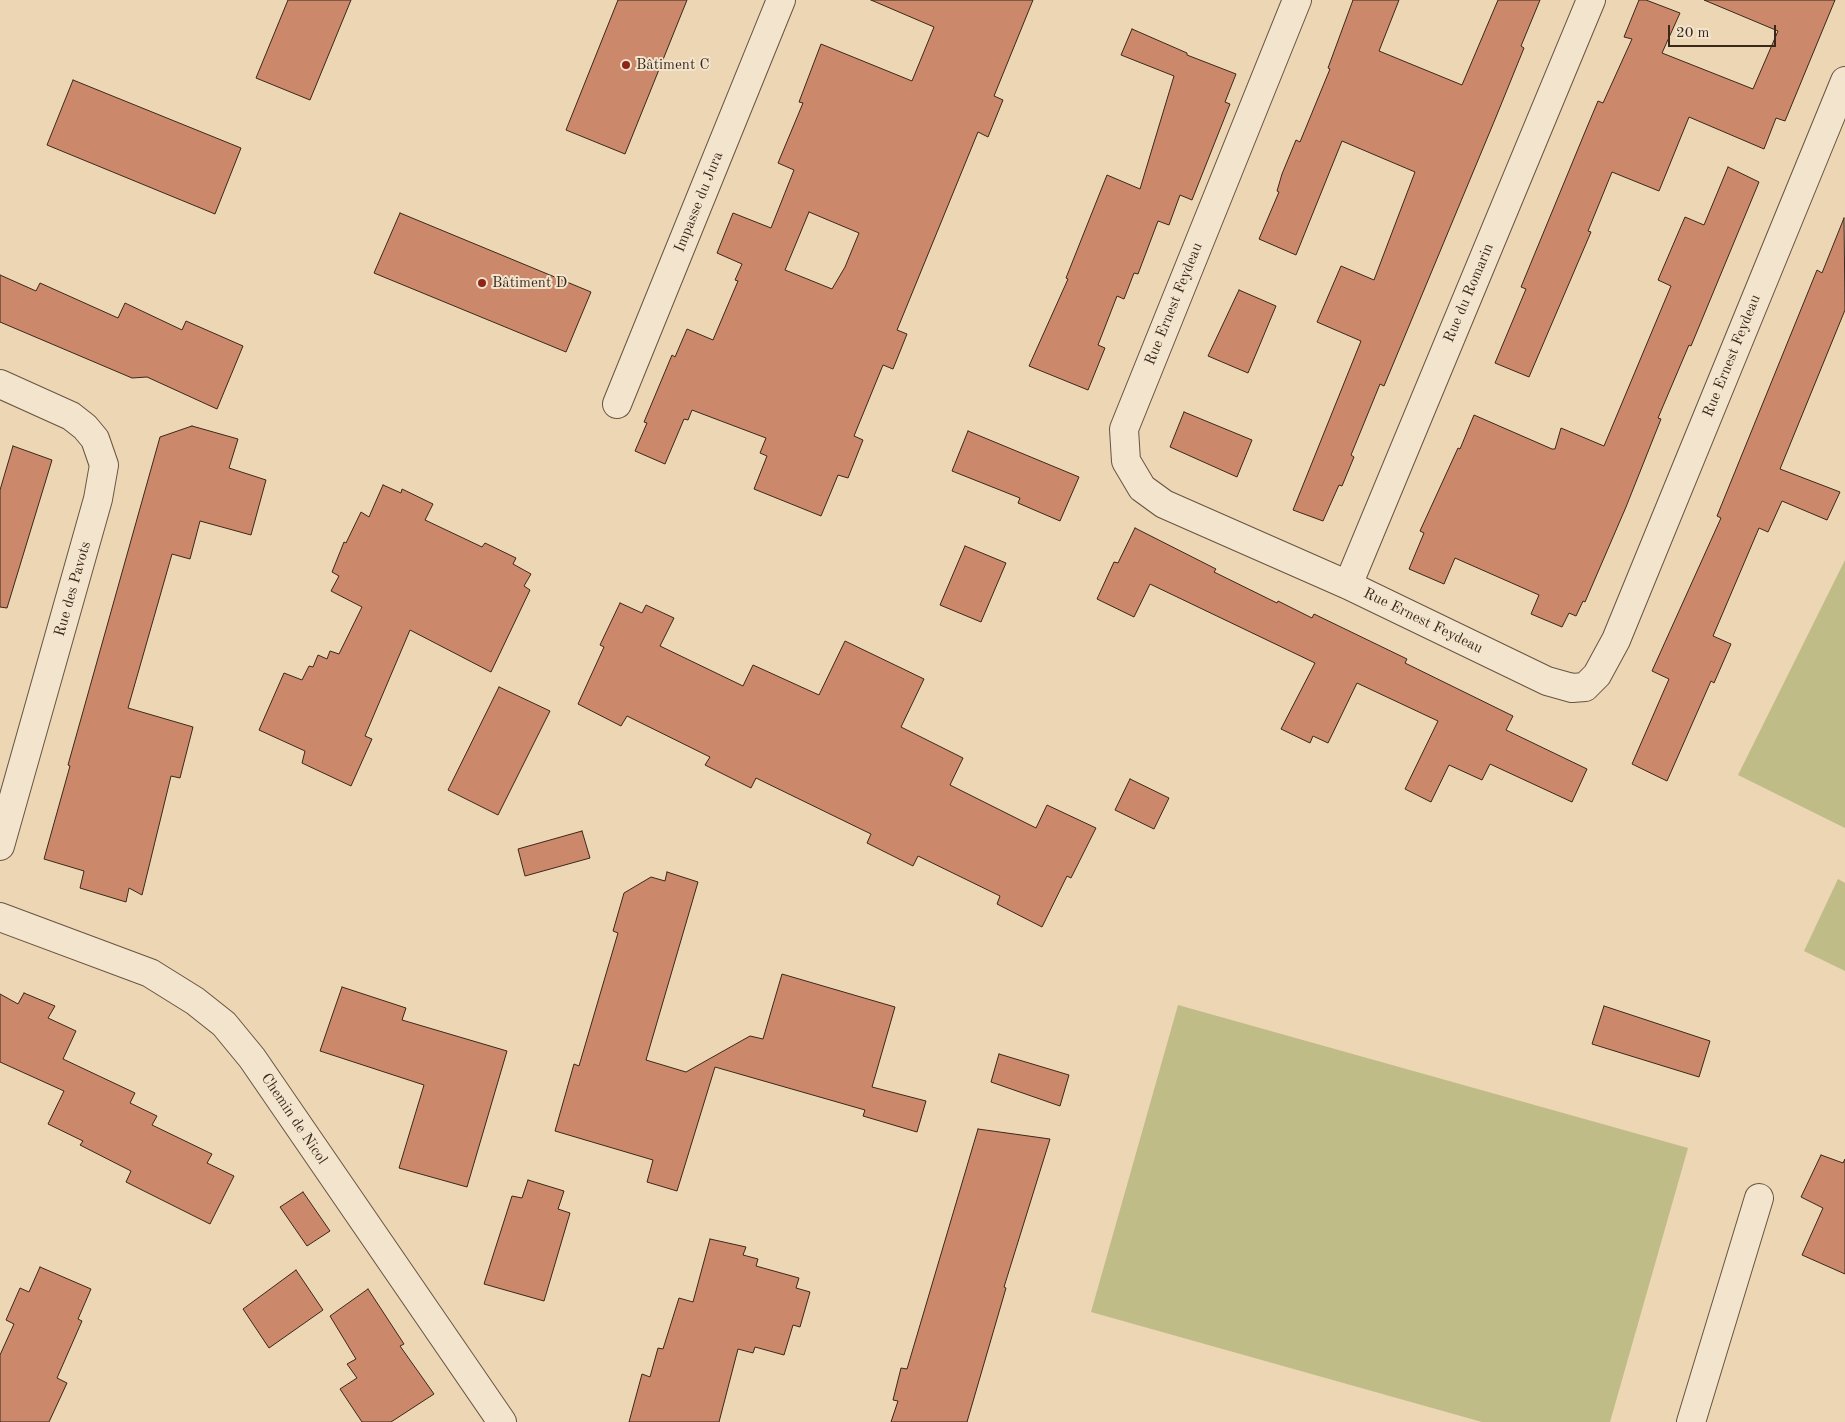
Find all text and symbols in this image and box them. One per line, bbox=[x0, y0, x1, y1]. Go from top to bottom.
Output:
scale bar bbox=[1670, 15, 1778, 47]
text: 20 m bbox=[1676, 26, 1710, 41]
place label: Bâtiment C bbox=[636, 56, 709, 74]
marker: Bâtiment C bbox=[620, 59, 632, 71]
street label: Impasse du Jura bbox=[671, 149, 727, 255]
street label: Rue Ernest Feydeau bbox=[1141, 240, 1207, 368]
street label: Rue du Romarin bbox=[1440, 241, 1498, 345]
place label: Bâtiment D bbox=[492, 274, 567, 292]
marker: Bâtiment D bbox=[476, 277, 488, 289]
street label: Rue Ernest Feydeau bbox=[1699, 292, 1765, 420]
street label: Rue des Pavots bbox=[51, 539, 95, 639]
street label: Rue Ernest Feydeau bbox=[1360, 584, 1486, 658]
street label: Chemin de Nicol bbox=[257, 1070, 331, 1168]

